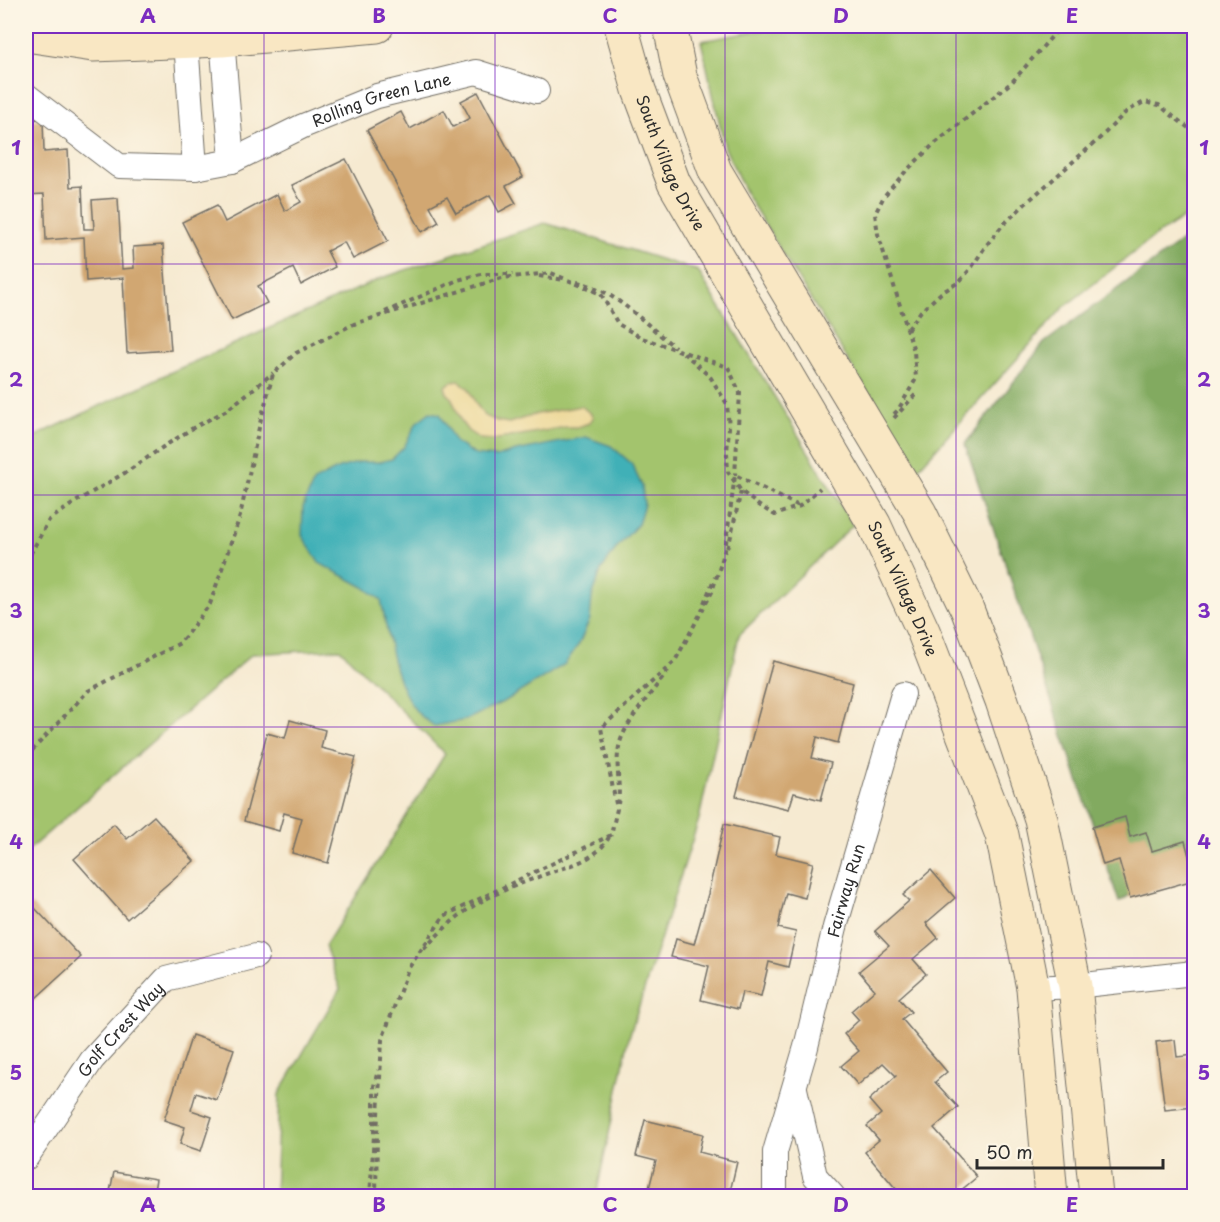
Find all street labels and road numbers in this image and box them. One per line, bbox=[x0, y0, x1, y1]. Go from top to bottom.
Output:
street label: Rolling Green Lane bbox=[308, 66, 453, 132]
street label: South Village Drive bbox=[631, 91, 712, 234]
street label: South Village Drive bbox=[863, 517, 945, 659]
street label: Fairway Run bbox=[820, 840, 870, 940]
street label: Golf Crest Way bbox=[71, 976, 169, 1081]

